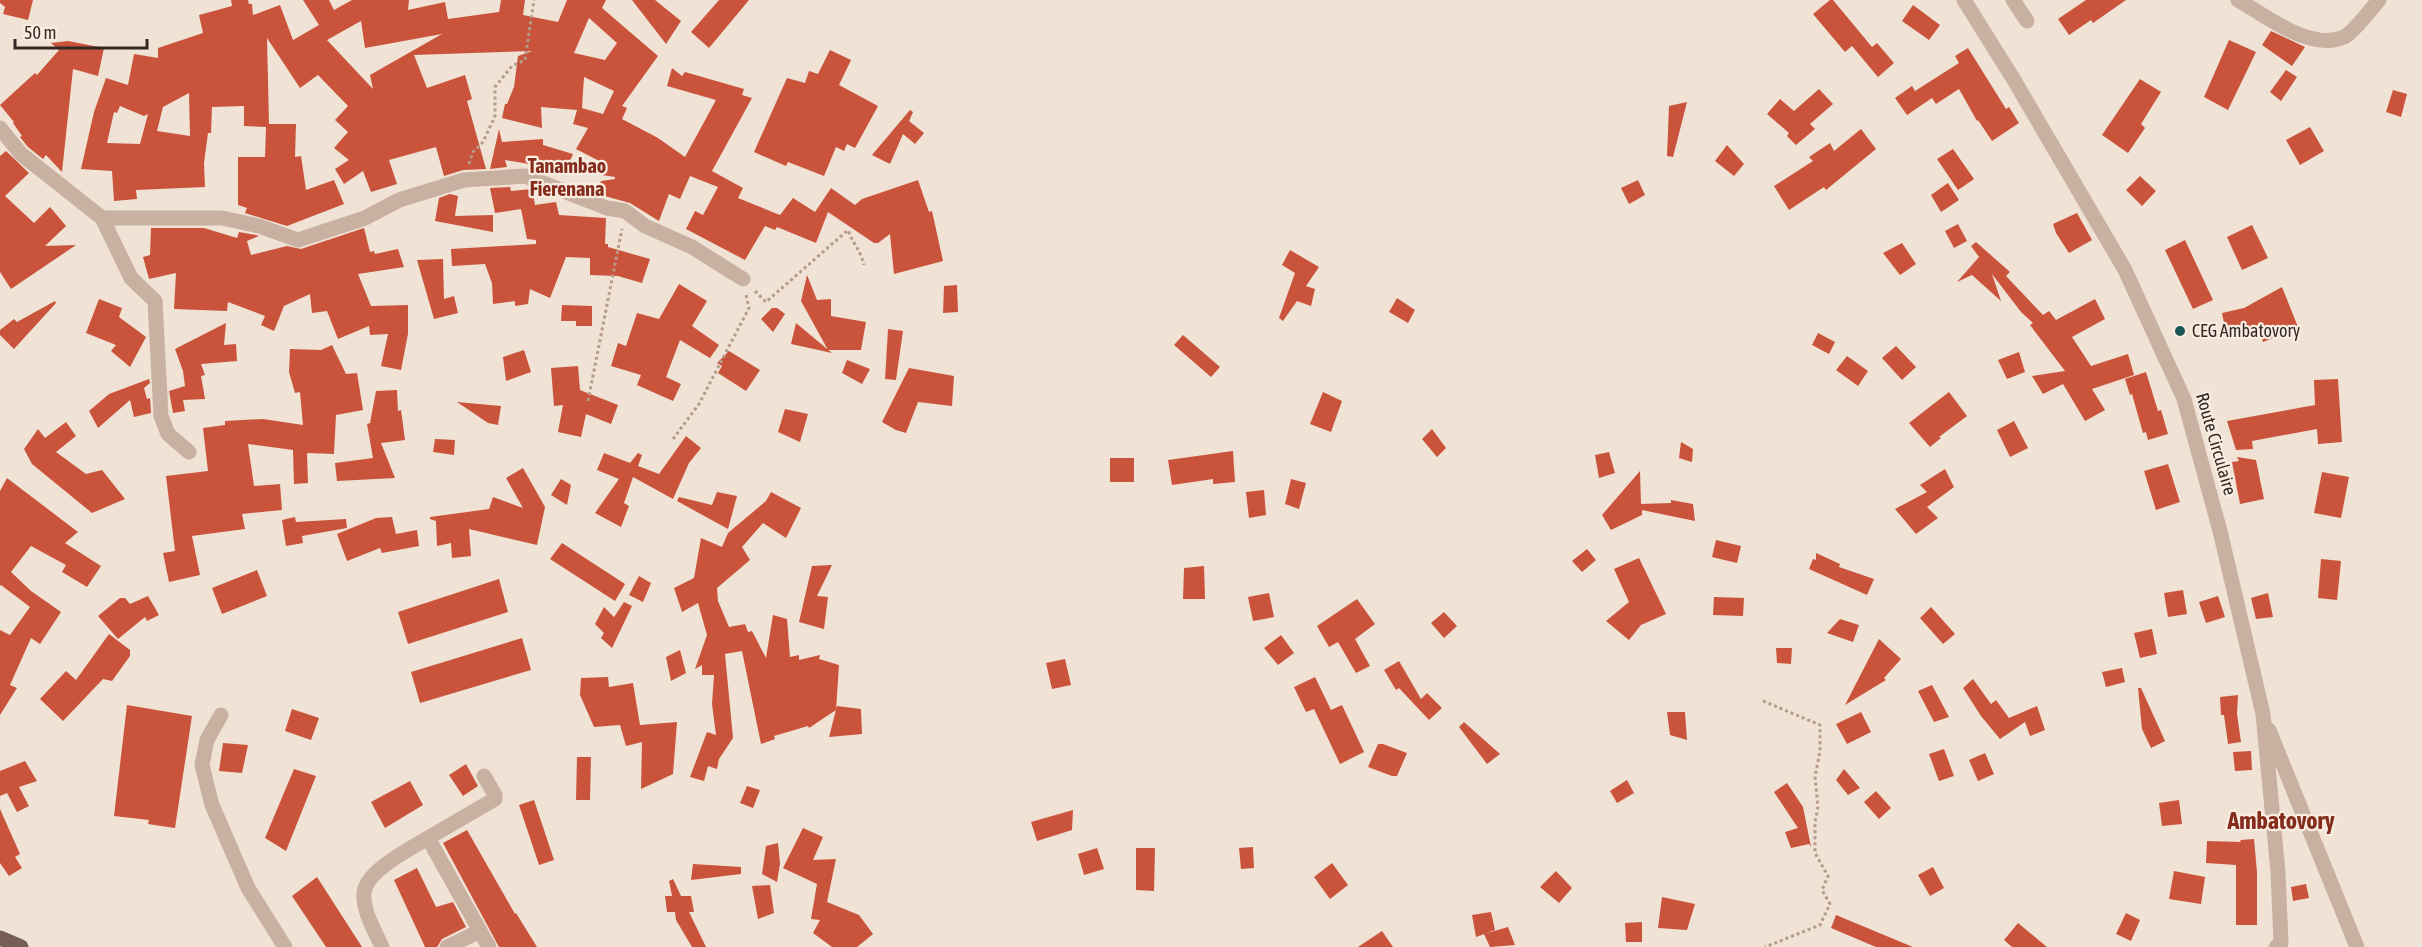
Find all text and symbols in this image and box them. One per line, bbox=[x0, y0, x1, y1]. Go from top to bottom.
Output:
scale bar bbox=[15, 12, 147, 50]
text: 50 m bbox=[24, 22, 56, 43]
district label: Tanambao Fierenana bbox=[528, 154, 606, 200]
place label: CEG Ambatovory bbox=[2192, 320, 2300, 341]
marker: CEG Ambatovory bbox=[2173, 324, 2187, 338]
street label: Route Circulaire bbox=[2192, 390, 2241, 497]
district label: Ambatovory bbox=[2226, 807, 2335, 834]

